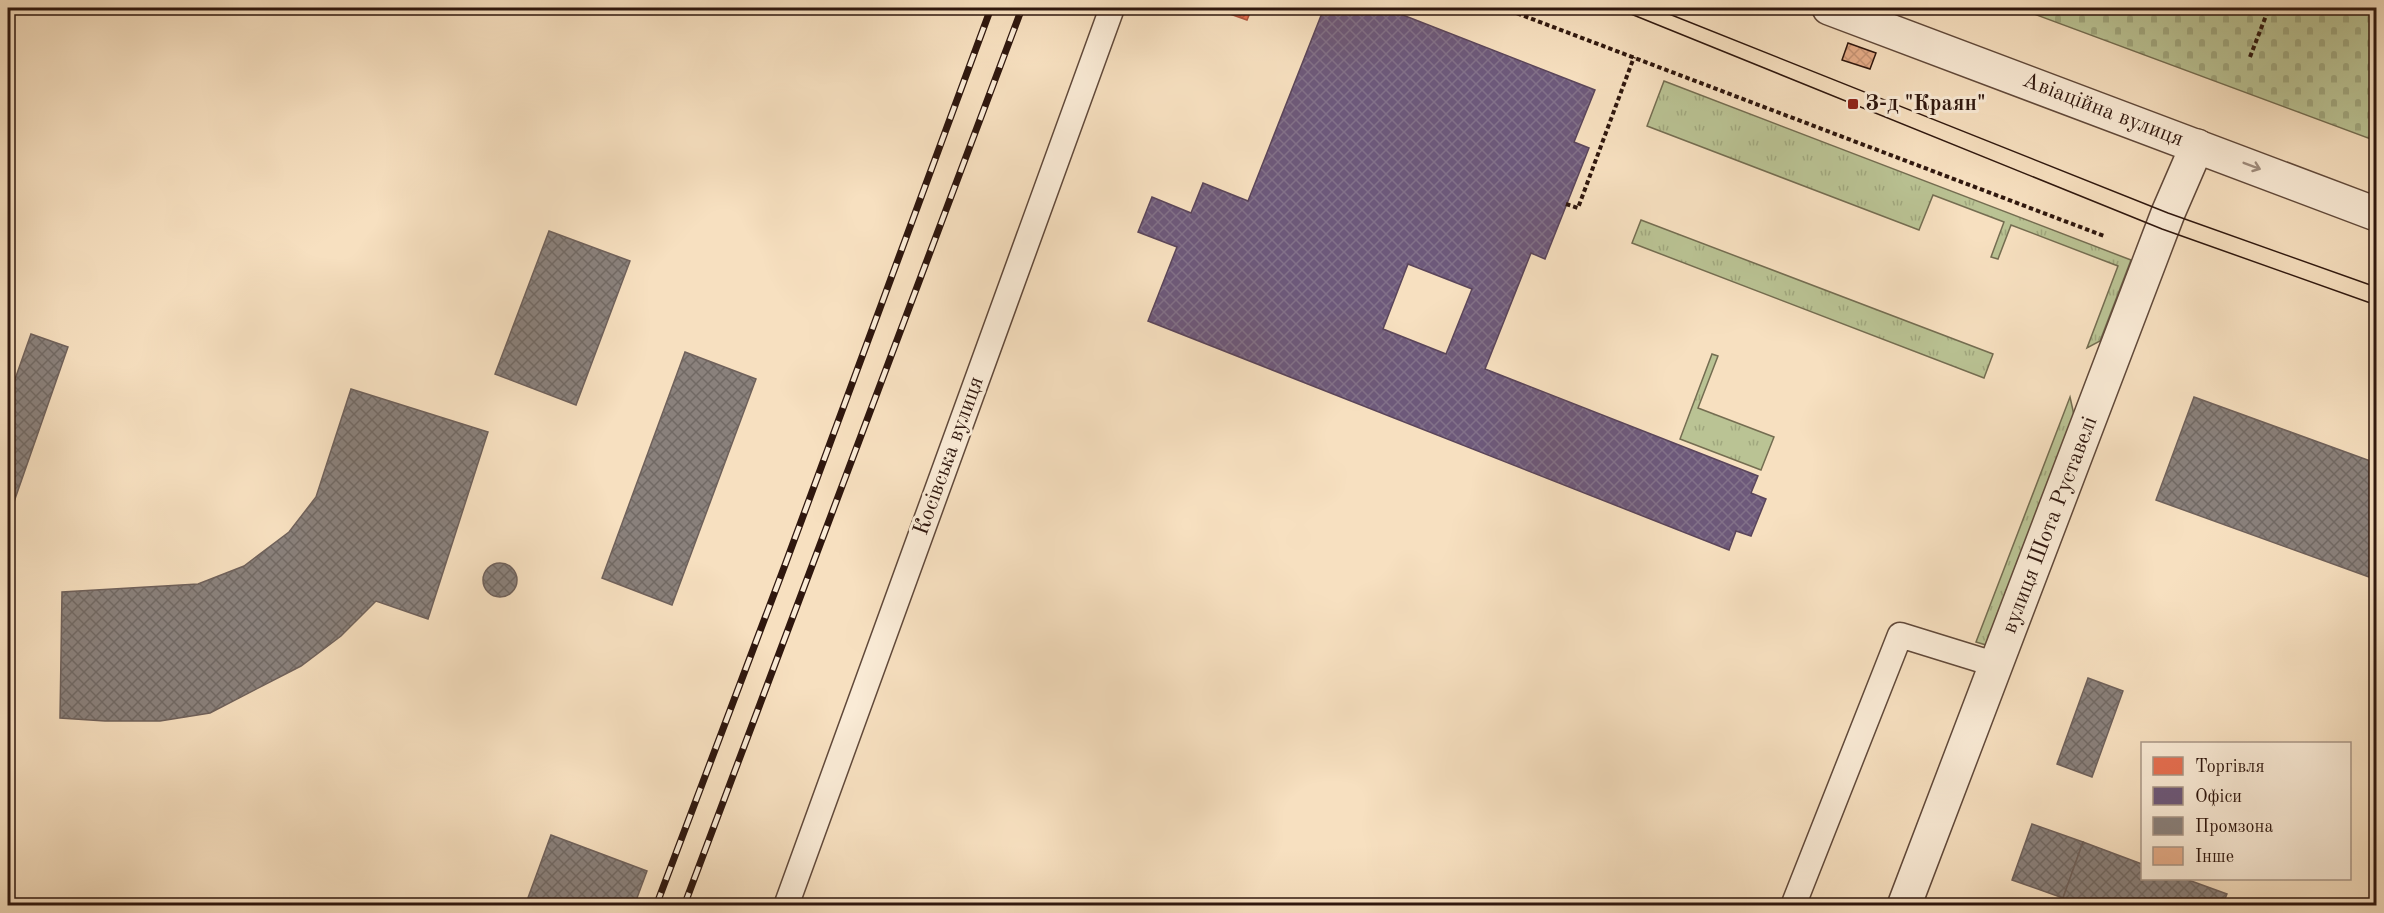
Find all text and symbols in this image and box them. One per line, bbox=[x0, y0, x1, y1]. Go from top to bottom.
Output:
street label: Авіаційна вулиця bbox=[2019, 69, 2187, 151]
place label: З-д "Краян" bbox=[1865, 93, 1986, 115]
marker: З-д "Краян" bbox=[1846, 97, 1860, 111]
one-way arrow bbox=[2242, 162, 2261, 173]
street label: Косівська вулиця bbox=[910, 374, 988, 538]
street label: вулиця Шота Руставелі bbox=[1998, 414, 2102, 636]
legend bbox=[2141, 742, 2351, 880]
text: Торгівля bbox=[2195, 758, 2265, 776]
text: Офіси bbox=[2195, 788, 2242, 807]
text: Промзона bbox=[2195, 818, 2273, 836]
text: Інше bbox=[2195, 848, 2234, 866]

